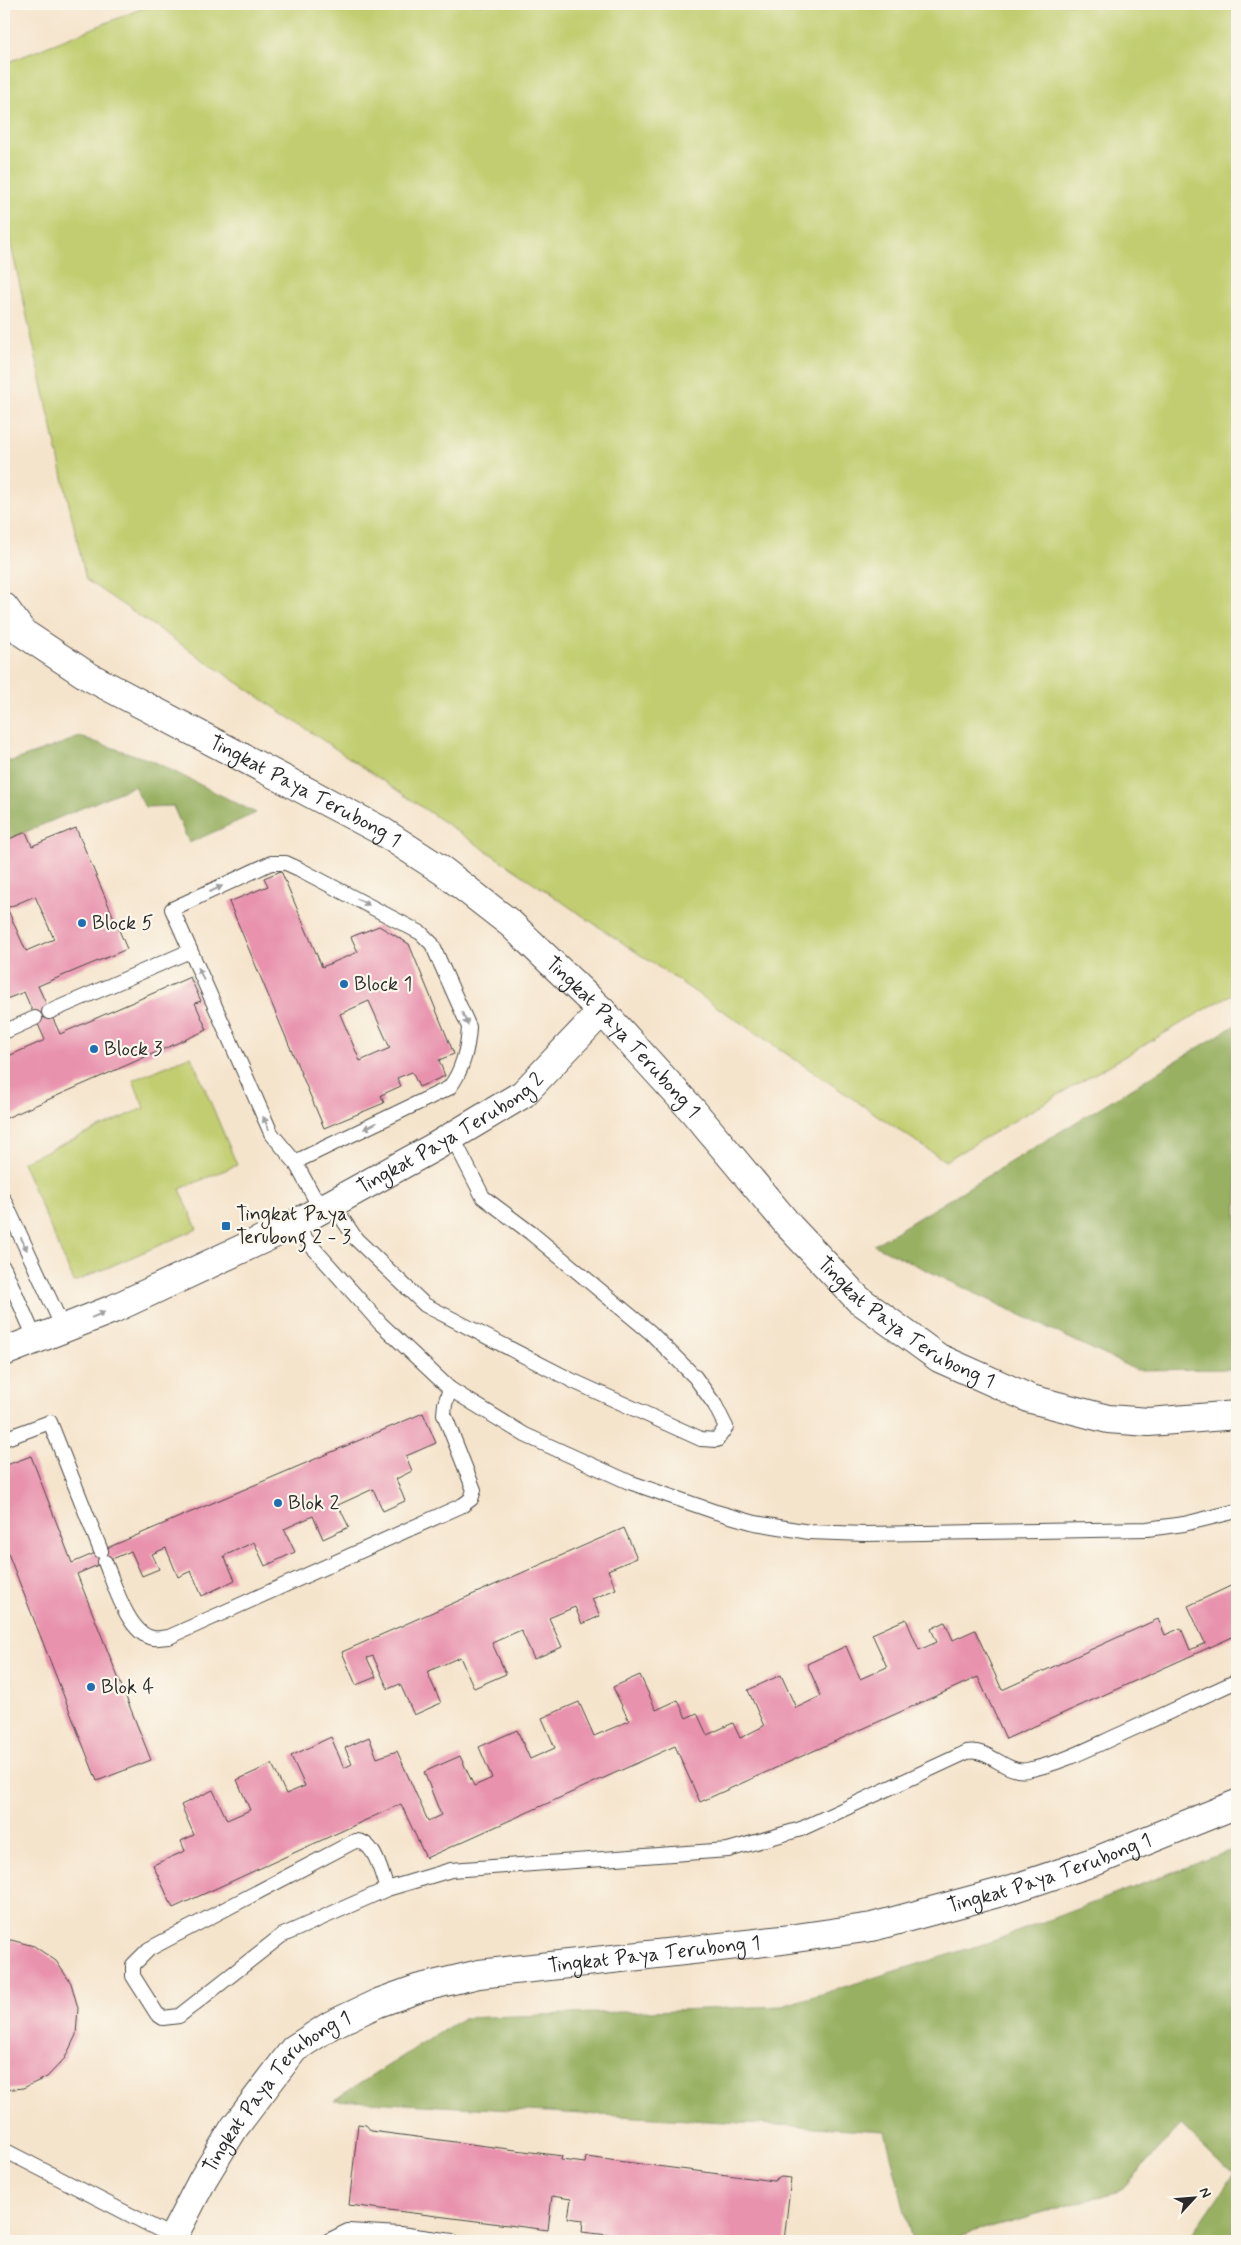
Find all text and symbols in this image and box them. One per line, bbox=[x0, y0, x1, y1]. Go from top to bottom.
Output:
street label: Tingkat Paya Terubong 1 bbox=[205, 729, 406, 854]
one-way arrow bbox=[209, 884, 223, 892]
one-way arrow bbox=[356, 898, 371, 906]
place label: Block 5 bbox=[92, 910, 153, 937]
marker: Block 5 bbox=[76, 917, 88, 929]
street label: Tingkat Paya Terubong 1 bbox=[540, 950, 706, 1124]
one-way arrow bbox=[196, 967, 204, 981]
place label: Block 1 bbox=[354, 971, 412, 998]
marker: Block 1 bbox=[338, 978, 350, 990]
one-way arrow bbox=[461, 1012, 469, 1026]
place label: Block 3 bbox=[104, 1036, 163, 1063]
marker: Block 3 bbox=[88, 1043, 100, 1055]
street label: Tingkat Paya Terubong 2 bbox=[352, 1067, 550, 1201]
one-way arrow bbox=[262, 1116, 270, 1130]
one-way arrow bbox=[363, 1122, 377, 1130]
place label: Tingkat Paya Terubong 2 - 3 bbox=[236, 1201, 351, 1253]
marker: Tingkat Paya Terubong 2 - 3 bbox=[220, 1220, 232, 1232]
one-way arrow bbox=[20, 1237, 29, 1252]
street label: Tingkat Paya Terubong 1 bbox=[811, 1251, 999, 1395]
one-way arrow bbox=[91, 1311, 105, 1319]
place label: Blok 2 bbox=[288, 1490, 339, 1517]
marker: Blok 2 bbox=[272, 1497, 284, 1509]
place label: Blok 4 bbox=[101, 1674, 154, 1701]
marker: Blok 4 bbox=[85, 1681, 97, 1693]
street label: Tingkat Paya Terubong 1 bbox=[944, 1827, 1155, 1920]
street label: Tingkat Paya Terubong 1 bbox=[546, 1929, 762, 1980]
street label: Tingkat Paya Terubong 1 bbox=[196, 2004, 355, 2178]
north arrow bbox=[1168, 2172, 1218, 2222]
text: N bbox=[1195, 2185, 1215, 2201]

